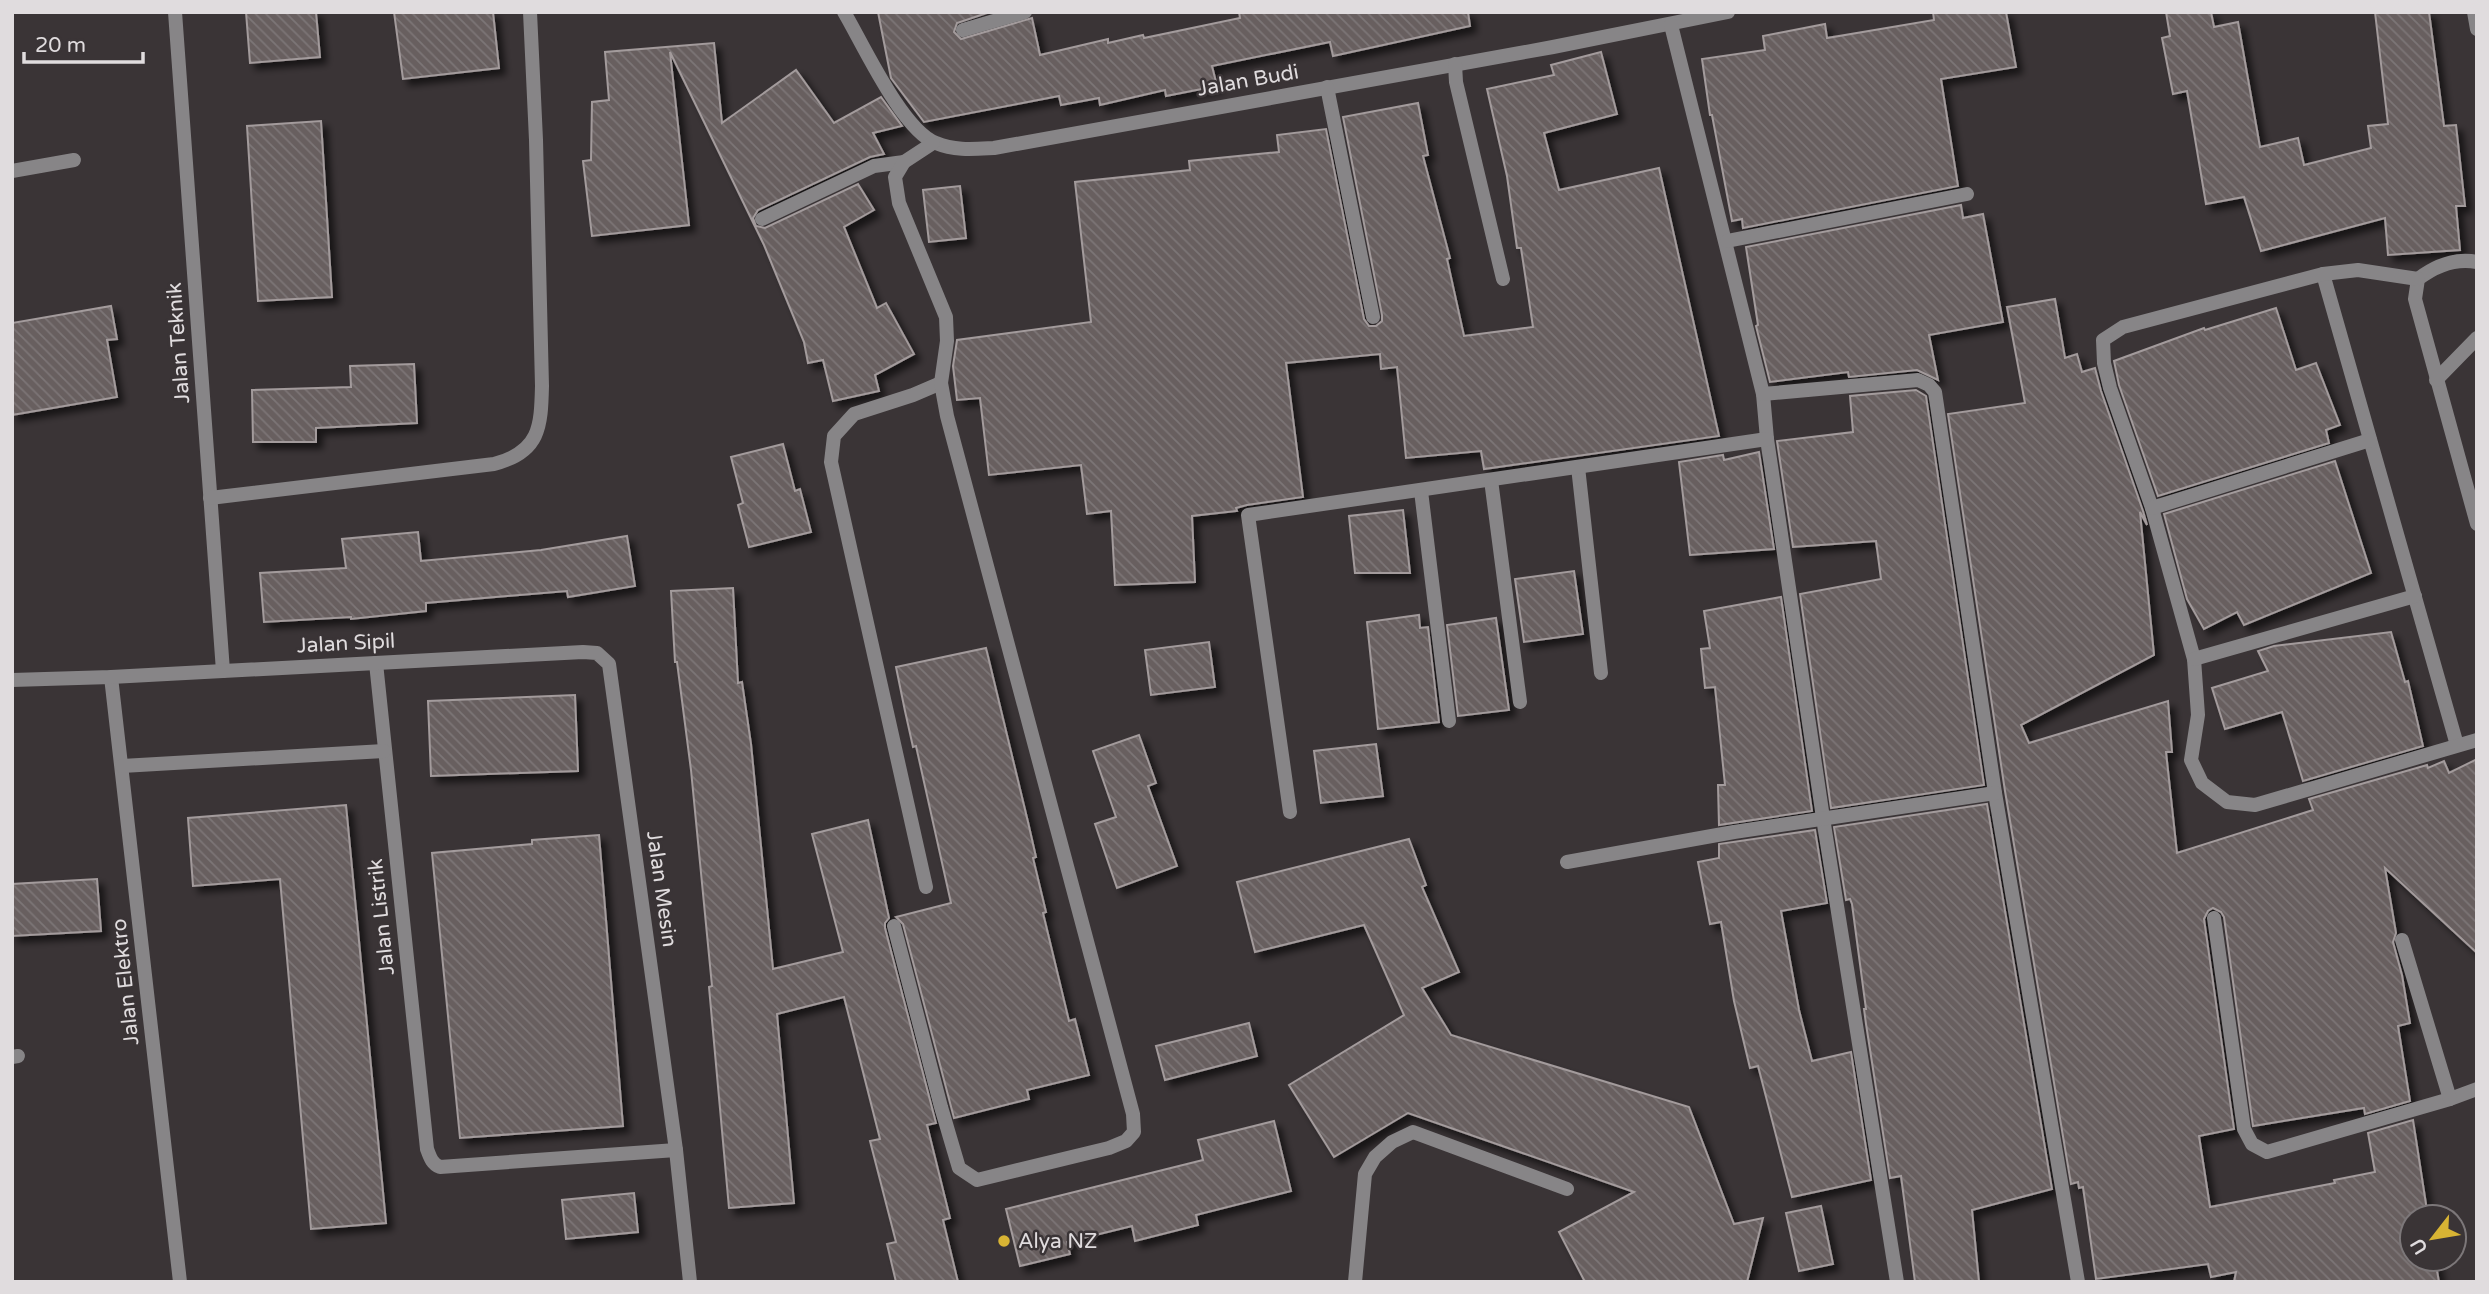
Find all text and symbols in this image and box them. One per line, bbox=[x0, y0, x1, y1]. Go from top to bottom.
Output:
scale bar bbox=[24, 21, 144, 65]
text: 20 m bbox=[35, 33, 86, 58]
street label: Jalan Budi bbox=[1195, 59, 1301, 102]
street label: Jalan Teknik bbox=[162, 282, 195, 404]
street label: Jalan Sipil bbox=[296, 628, 396, 659]
street label: Jalan Mesin bbox=[641, 829, 682, 949]
street label: Jalan Listrik bbox=[363, 857, 400, 976]
street label: Jalan Elektro bbox=[106, 917, 145, 1047]
north arrow bbox=[2398, 1203, 2468, 1273]
place label: Alya NZ bbox=[1018, 1229, 1097, 1254]
marker: Alya NZ bbox=[996, 1233, 1012, 1249]
text: U bbox=[2406, 1234, 2432, 1258]

